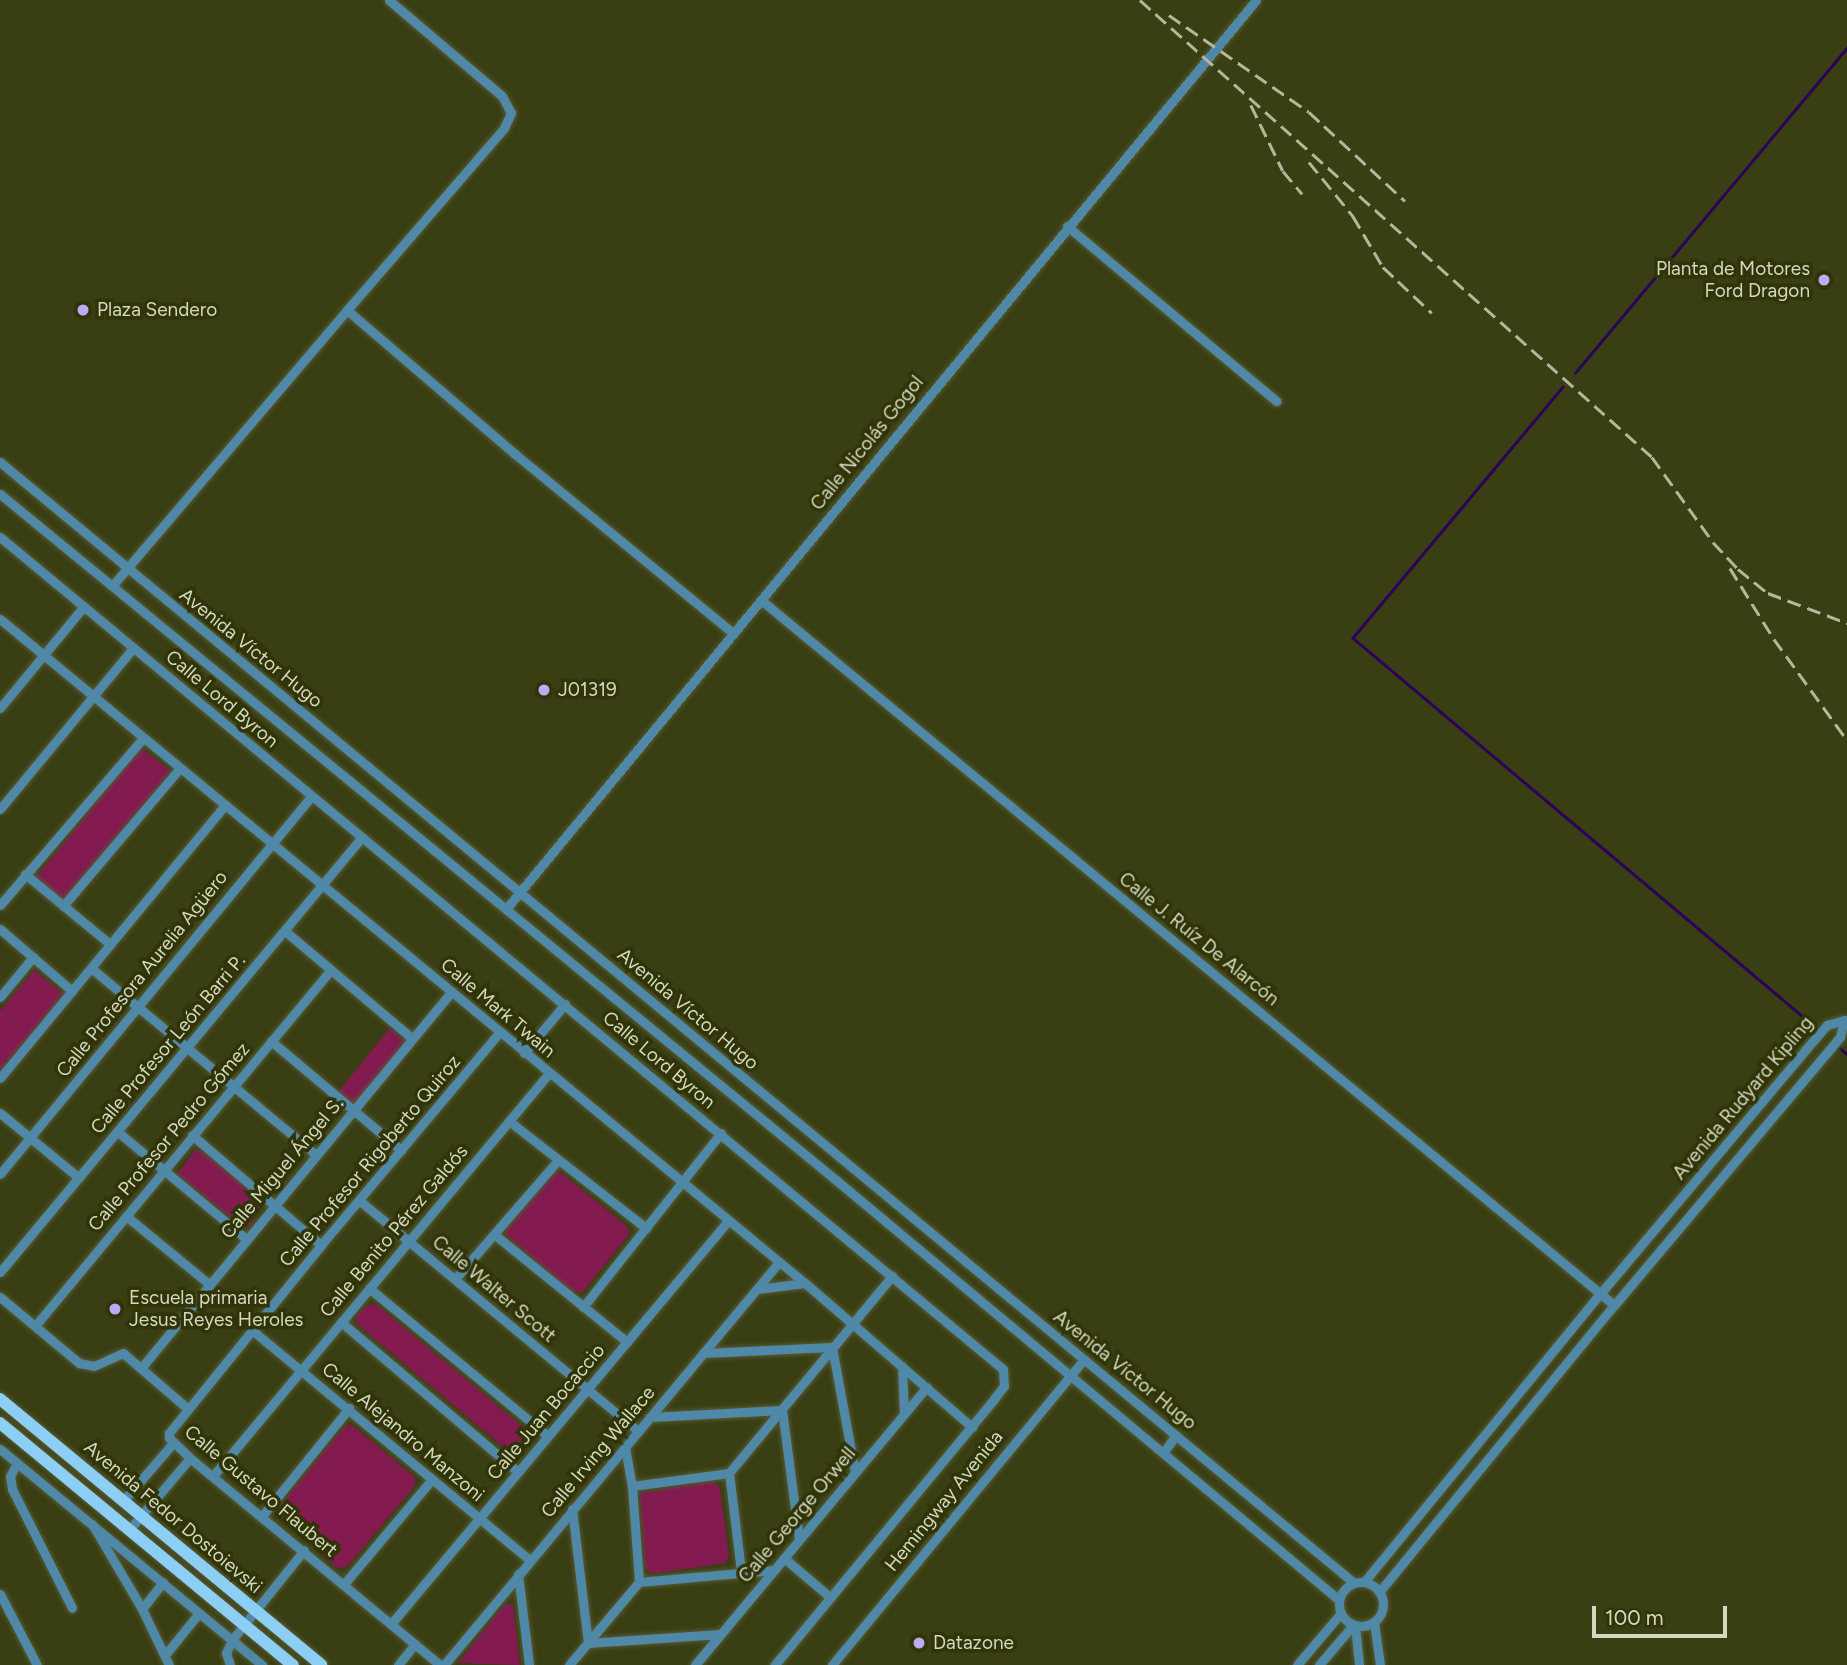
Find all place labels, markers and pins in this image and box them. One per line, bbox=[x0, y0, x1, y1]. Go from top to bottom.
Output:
place label: Planta de Motores Ford Dragon bbox=[1656, 258, 1810, 302]
marker: Planta de Motores Ford Dragon bbox=[1816, 272, 1832, 288]
place label: Plaza Sendero bbox=[97, 299, 217, 321]
marker: Plaza Sendero bbox=[75, 302, 91, 318]
place label: J01319 bbox=[558, 679, 617, 701]
marker: J01319 bbox=[536, 682, 552, 698]
place label: Escuela primaria Jesus Reyes Heroles bbox=[129, 1287, 303, 1331]
marker: Escuela primaria Jesus Reyes Heroles bbox=[107, 1301, 123, 1317]
place label: Datazone bbox=[933, 1632, 1014, 1654]
marker: Datazone bbox=[911, 1635, 927, 1651]

